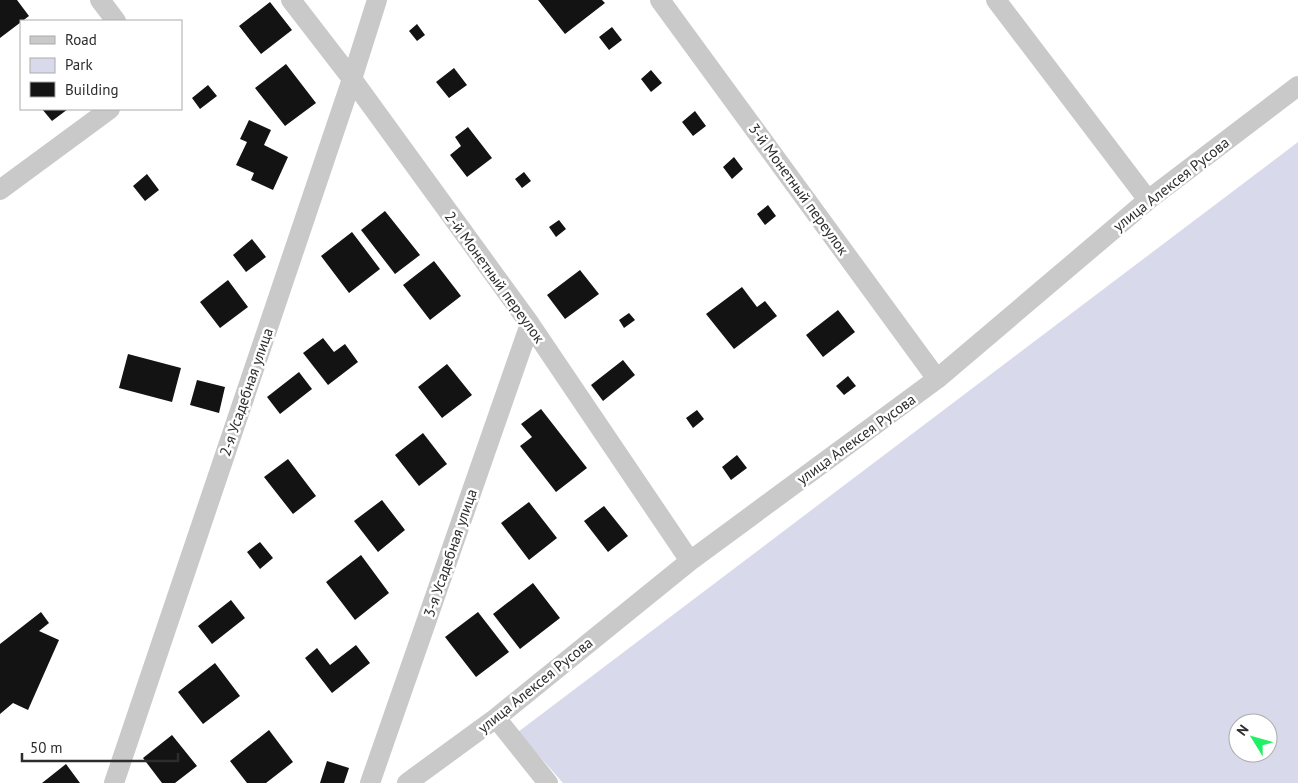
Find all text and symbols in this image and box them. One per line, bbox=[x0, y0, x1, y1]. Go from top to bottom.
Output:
legend bbox=[20, 20, 182, 110]
text: Road bbox=[65, 30, 97, 49]
text: Park bbox=[65, 55, 93, 74]
text: Building bbox=[65, 80, 119, 99]
street label: 3-й Монетный переулок bbox=[745, 119, 854, 259]
street label: улица Алексея Русова bbox=[1109, 133, 1233, 235]
street label: 2-й Монетный переулок bbox=[441, 207, 550, 347]
street label: 2-я Усадебная улица bbox=[215, 325, 277, 459]
street label: улица Алексея Русова bbox=[793, 389, 919, 489]
street label: 3-я Усадебная улица bbox=[419, 486, 481, 620]
street label: улица Алексея Русова bbox=[474, 633, 596, 737]
north arrow bbox=[1228, 713, 1278, 763]
text: N bbox=[1233, 721, 1253, 739]
scale bar bbox=[22, 730, 179, 762]
text: 50 m bbox=[30, 738, 63, 757]

